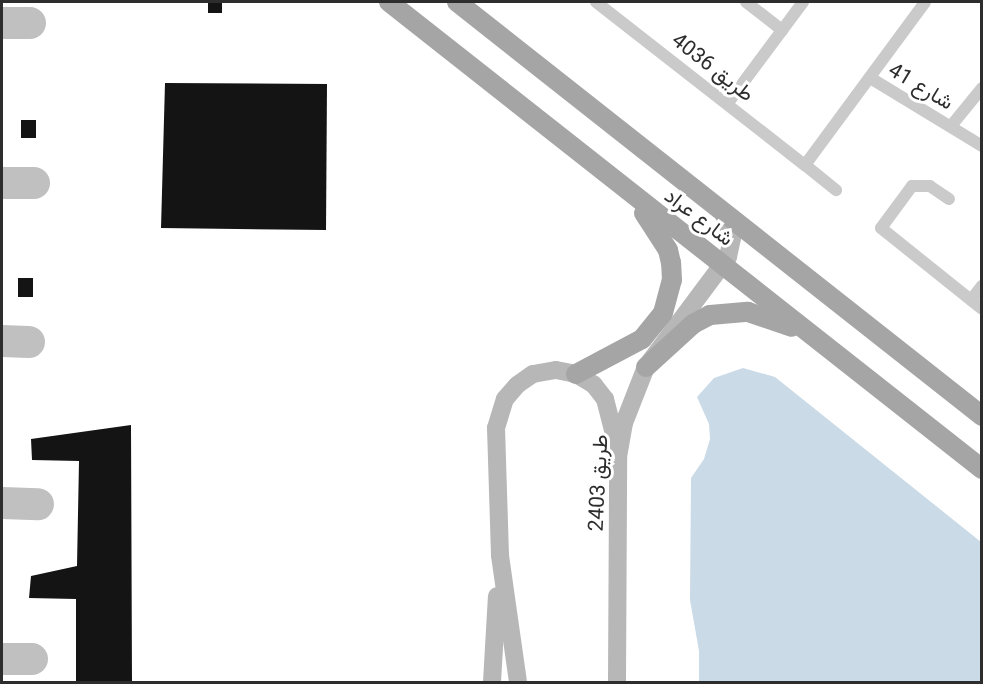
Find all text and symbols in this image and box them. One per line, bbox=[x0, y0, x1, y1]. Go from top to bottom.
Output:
street label: طريق 4036 bbox=[667, 27, 759, 107]
street label: شارع 41 bbox=[884, 57, 958, 115]
street label: شارع عراد bbox=[659, 183, 739, 251]
street label: طريق 2403 bbox=[583, 434, 613, 532]

